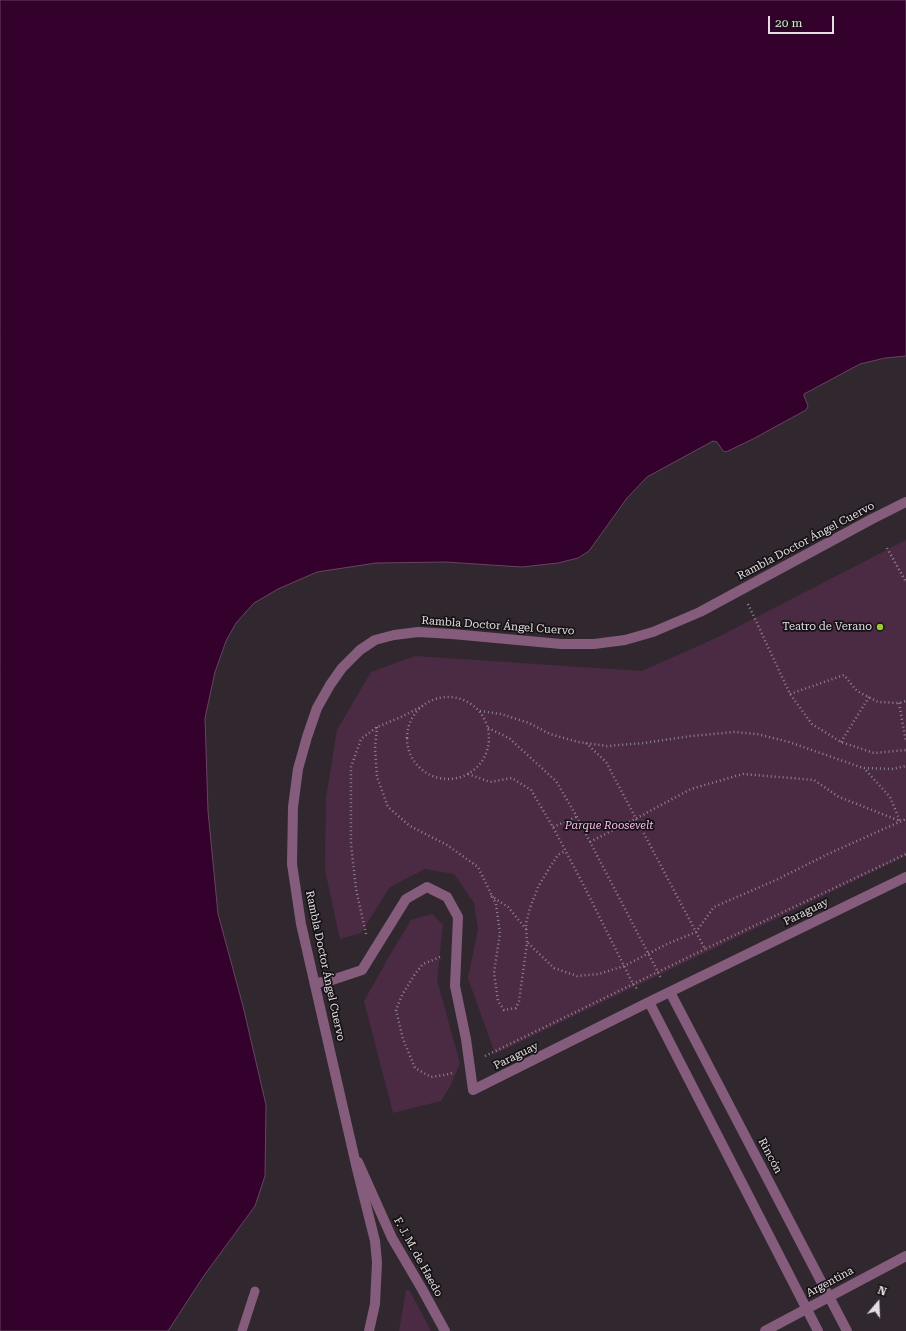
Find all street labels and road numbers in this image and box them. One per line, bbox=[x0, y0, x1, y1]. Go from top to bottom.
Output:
street label: Rambla Doctor Ángel Cuervo bbox=[735, 499, 877, 583]
street label: Rambla Doctor Ángel Cuervo bbox=[421, 614, 575, 638]
street label: Rambla Doctor Ángel Cuervo bbox=[303, 890, 347, 1042]
street label: Paraguay bbox=[781, 895, 831, 929]
street label: Paraguay bbox=[491, 1039, 541, 1073]
street label: Rincón bbox=[755, 1136, 785, 1176]
street label: F. J. M. de Haedo bbox=[391, 1215, 445, 1299]
street label: Argentina bbox=[804, 1264, 856, 1300]

